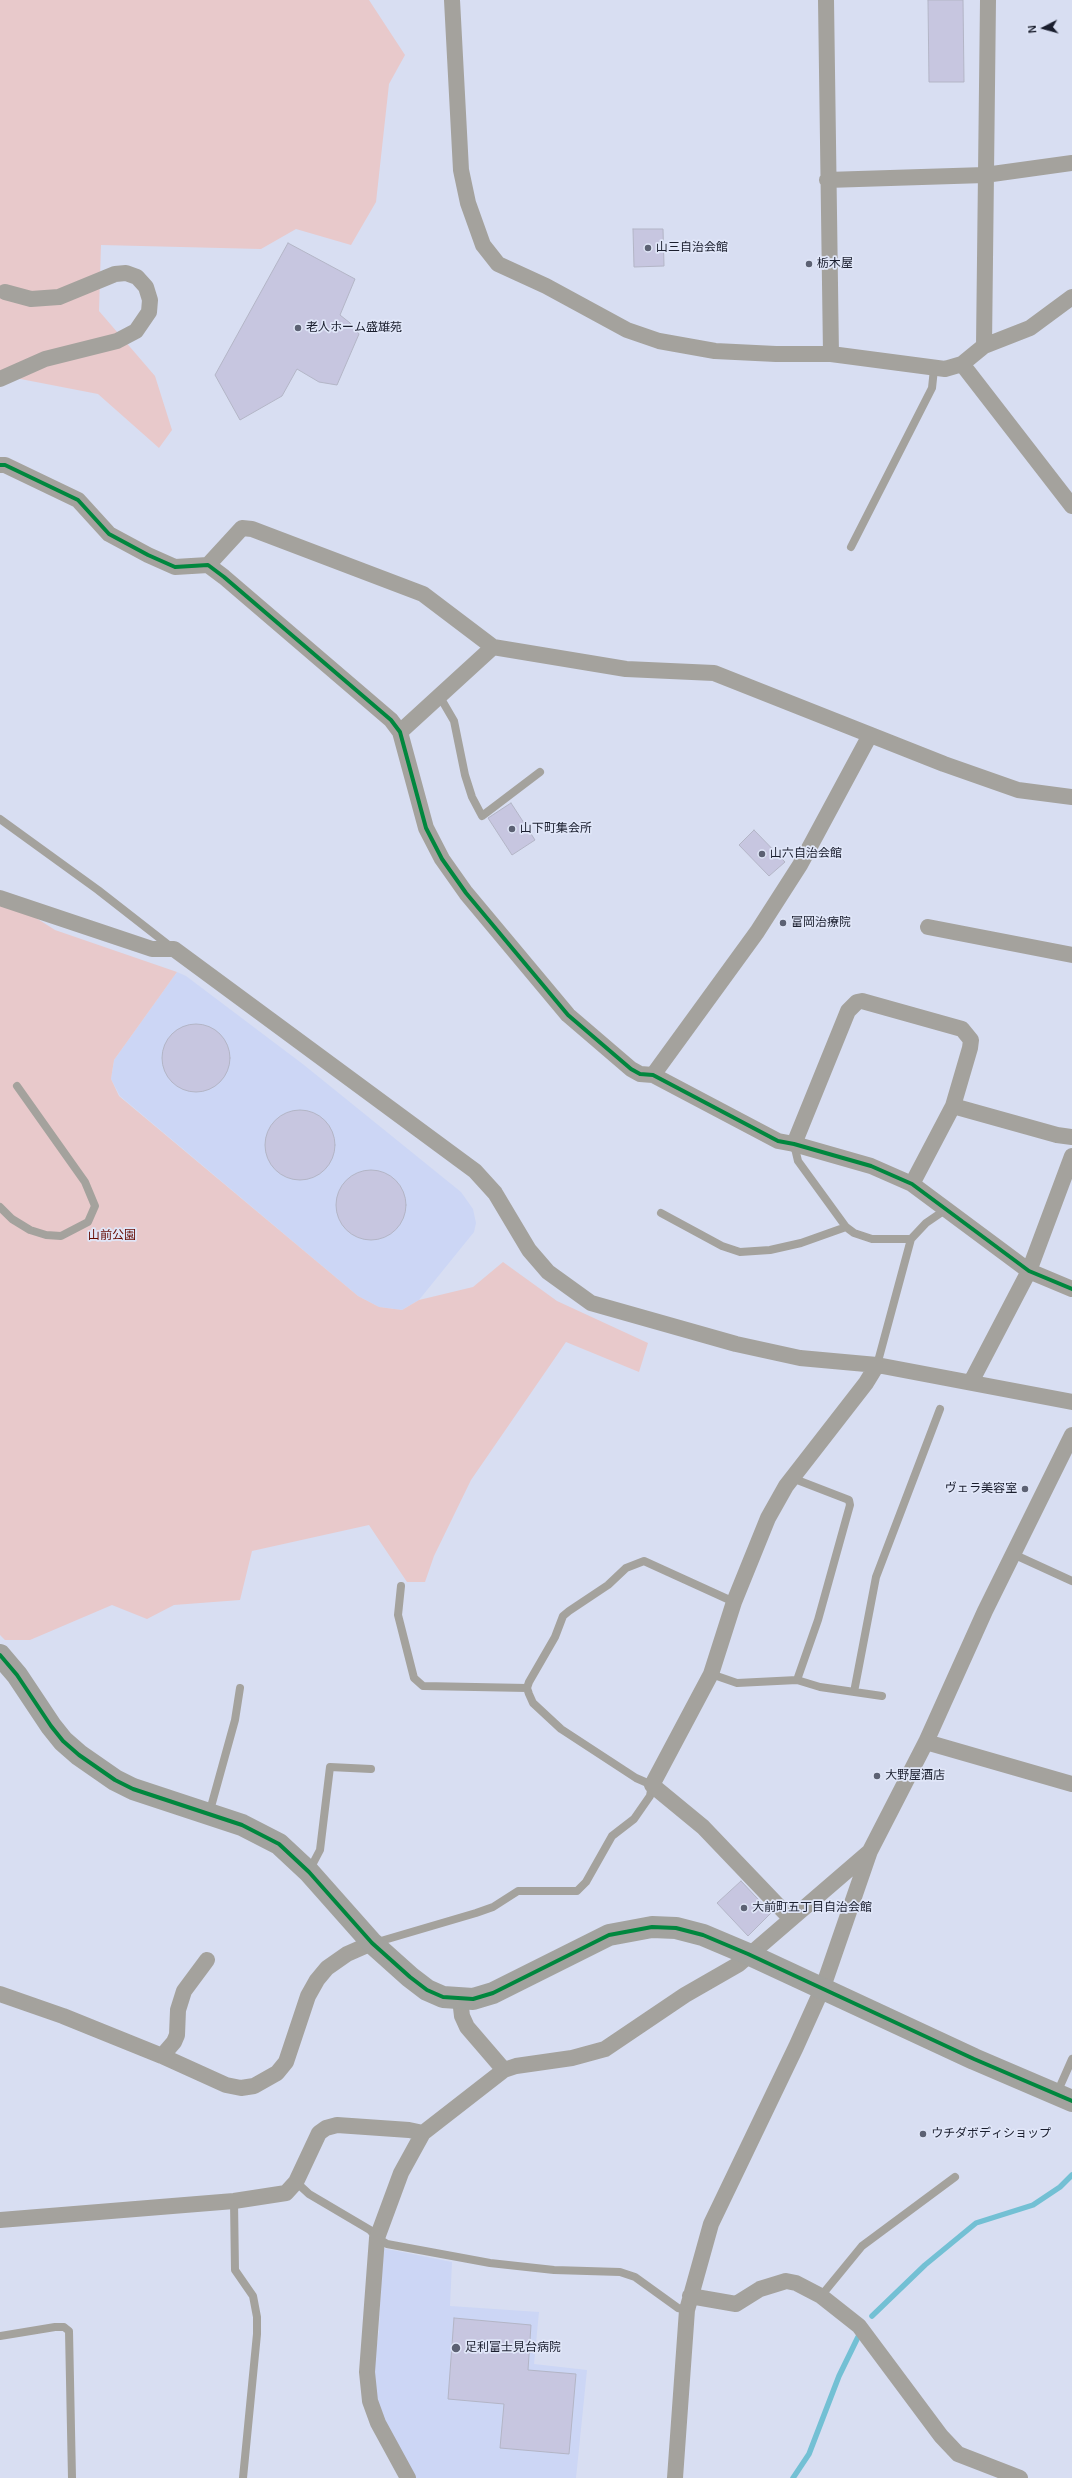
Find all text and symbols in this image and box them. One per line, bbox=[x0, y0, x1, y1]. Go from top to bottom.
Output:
north arrow bbox=[1024, 8, 1064, 48]
text: N bbox=[1026, 25, 1038, 34]
place label: 山三自治会館 bbox=[656, 241, 728, 255]
marker: 山三自治会館 bbox=[643, 243, 653, 253]
place label: 栃木屋 bbox=[817, 257, 853, 271]
marker: 栃木屋 bbox=[804, 259, 814, 269]
place label: 老人ホーム盛雄苑 bbox=[306, 321, 402, 335]
marker: 老人ホーム盛雄苑 bbox=[293, 323, 303, 333]
place label: 山下町集会所 bbox=[520, 822, 592, 836]
marker: 山下町集会所 bbox=[507, 824, 517, 834]
place label: 山六自治会館 bbox=[770, 847, 842, 861]
marker: 山六自治会館 bbox=[757, 849, 767, 859]
place label: 富岡治療院 bbox=[791, 916, 851, 930]
marker: 富岡治療院 bbox=[778, 918, 788, 928]
park label: 山前公園 bbox=[88, 1229, 136, 1243]
place label: ヴェラ美容室 bbox=[945, 1482, 1017, 1496]
marker: ヴェラ美容室 bbox=[1020, 1484, 1030, 1494]
place label: 大野屋酒店 bbox=[885, 1769, 945, 1783]
marker: 大野屋酒店 bbox=[872, 1771, 882, 1781]
place label: 大前町五丁目自治会館 bbox=[752, 1901, 872, 1915]
marker: 大前町五丁目自治会館 bbox=[739, 1903, 749, 1913]
place label: ウチダボディショップ bbox=[931, 2127, 1051, 2141]
marker: ウチダボディショップ bbox=[918, 2129, 928, 2139]
place label: 足利富士見台病院 bbox=[465, 2341, 561, 2355]
marker: 足利富士見台病院 bbox=[450, 2342, 462, 2354]

